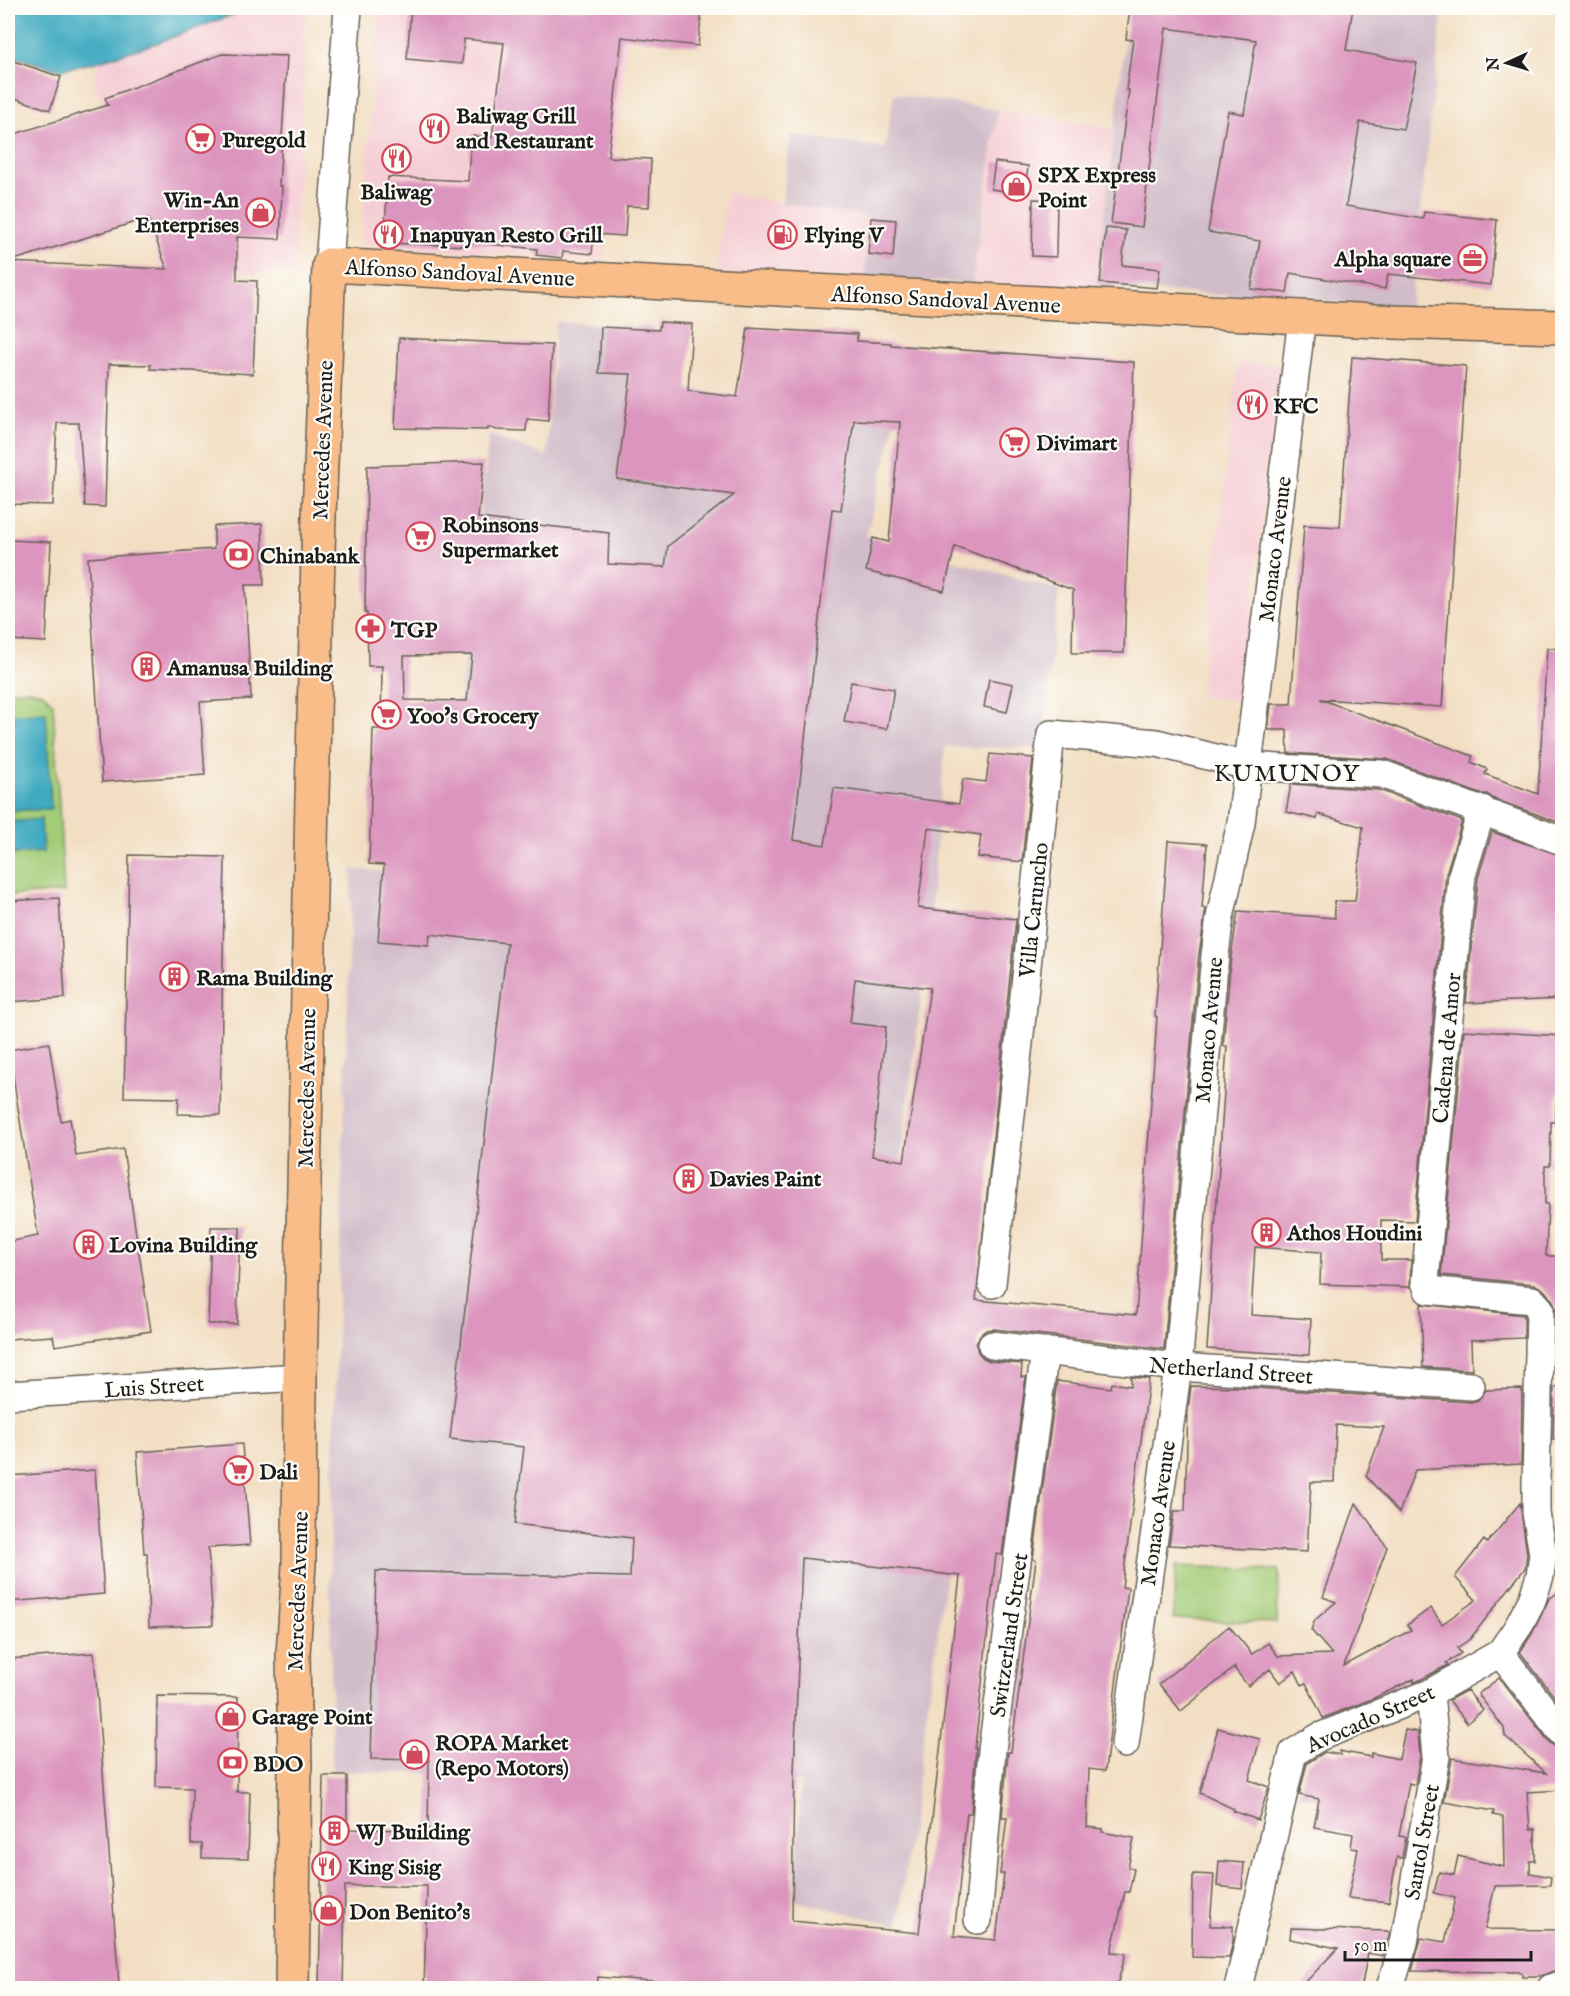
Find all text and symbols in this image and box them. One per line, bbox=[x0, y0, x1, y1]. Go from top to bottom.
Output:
north arrow bbox=[1477, 33, 1537, 93]
text: N bbox=[1484, 56, 1505, 73]
place label: Baliwag Grill and Restaurant bbox=[456, 103, 594, 156]
restaurant icon: Baliwag Grill and Restaurant bbox=[419, 112, 451, 144]
supermarket icon: Puregold bbox=[185, 123, 217, 155]
place label: Puregold bbox=[222, 127, 307, 155]
restaurant icon: Baliwag bbox=[380, 143, 412, 175]
place label: SPX Express Point bbox=[1038, 162, 1156, 215]
shop icon: SPX Express Point bbox=[1001, 171, 1033, 203]
place label: Baliwag bbox=[360, 179, 433, 207]
place label: Win-An Enterprises bbox=[135, 187, 239, 240]
shop icon: Win-An Enterprises bbox=[244, 196, 276, 228]
restaurant icon: Inapuyan Resto Grill bbox=[373, 218, 405, 250]
fuel station icon: Flying V bbox=[767, 218, 799, 250]
place label: Inapuyan Resto Grill bbox=[410, 222, 604, 250]
place label: Flying V bbox=[804, 222, 885, 250]
office icon: Alpha square bbox=[1456, 242, 1488, 274]
place label: Alpha square bbox=[1334, 246, 1451, 274]
street label: Alfonso Sandoval Avenue bbox=[343, 254, 575, 294]
street label: Alfonso Sandoval Avenue bbox=[829, 281, 1061, 321]
street label: Mercedes Avenue bbox=[307, 360, 341, 520]
restaurant icon: KFC bbox=[1236, 389, 1268, 421]
place label: KFC bbox=[1273, 393, 1319, 421]
supermarket icon: Divimart bbox=[999, 426, 1031, 458]
place label: Divimart bbox=[1036, 430, 1118, 458]
street label: Monaco Avenue bbox=[1253, 475, 1299, 624]
place label: Robinsons Supermarket bbox=[442, 512, 559, 565]
supermarket icon: Robinsons Supermarket bbox=[405, 521, 437, 553]
bank icon: Chinabank bbox=[223, 539, 255, 571]
place label: Chinabank bbox=[260, 543, 361, 571]
pharmacy icon: TGP bbox=[354, 613, 386, 645]
place label: TGP bbox=[390, 617, 438, 645]
building icon: Amanusa Building bbox=[130, 651, 162, 683]
place label: Amanusa Building bbox=[166, 655, 334, 683]
supermarket icon: Yoo's Grocery bbox=[370, 699, 402, 731]
place label: Yoo's Grocery bbox=[407, 703, 540, 731]
district label: KUMUNOY bbox=[1214, 759, 1360, 790]
street label: Villa Caruncho bbox=[1014, 841, 1056, 980]
street label: Monaco Avenue bbox=[1190, 956, 1230, 1105]
building icon: Rama Building bbox=[159, 961, 191, 993]
place label: Rama Building bbox=[196, 965, 334, 993]
street label: Cadena de Amor bbox=[1427, 972, 1469, 1125]
street label: Mercedes Avenue bbox=[293, 1008, 323, 1168]
building icon: Davies Paint bbox=[672, 1162, 704, 1194]
place label: Davies Paint bbox=[709, 1166, 822, 1194]
building icon: Athos Houdini bbox=[1250, 1216, 1282, 1248]
place label: Athos Houdini bbox=[1286, 1220, 1422, 1248]
building icon: Lovina Building bbox=[72, 1228, 104, 1260]
place label: Lovina Building bbox=[109, 1232, 258, 1260]
street label: Netherland Street bbox=[1148, 1352, 1314, 1392]
street label: Luis Street bbox=[103, 1371, 205, 1405]
street label: Monaco Avenue bbox=[1135, 1439, 1183, 1588]
supermarket icon: Dali bbox=[222, 1455, 254, 1487]
place label: Dali bbox=[259, 1459, 298, 1487]
street label: Mercedes Avenue bbox=[282, 1511, 316, 1671]
street label: Switzerland Street bbox=[985, 1551, 1035, 1719]
street label: Avocado Street bbox=[1301, 1679, 1440, 1761]
shop icon: Garage Point bbox=[215, 1700, 247, 1732]
place label: Garage Point bbox=[252, 1704, 373, 1732]
place label: ROPA Market (Repo Motors) bbox=[435, 1730, 569, 1783]
shop icon: ROPA Market (Repo Motors) bbox=[398, 1739, 430, 1771]
bank icon: BDO bbox=[216, 1747, 248, 1779]
place label: BDO bbox=[253, 1751, 303, 1779]
street label: Santol Street bbox=[1399, 1782, 1447, 1902]
building icon: WJ Building bbox=[319, 1815, 351, 1847]
place label: WJ Building bbox=[355, 1819, 471, 1847]
restaurant icon: King Sisig bbox=[311, 1850, 343, 1882]
place label: King Sisig bbox=[348, 1854, 442, 1882]
shop icon: Don Benito's bbox=[312, 1895, 344, 1927]
place label: Don Benito's bbox=[349, 1899, 470, 1927]
scale bar bbox=[1345, 1924, 1531, 1962]
text: 50 m bbox=[1354, 1935, 1387, 1958]

